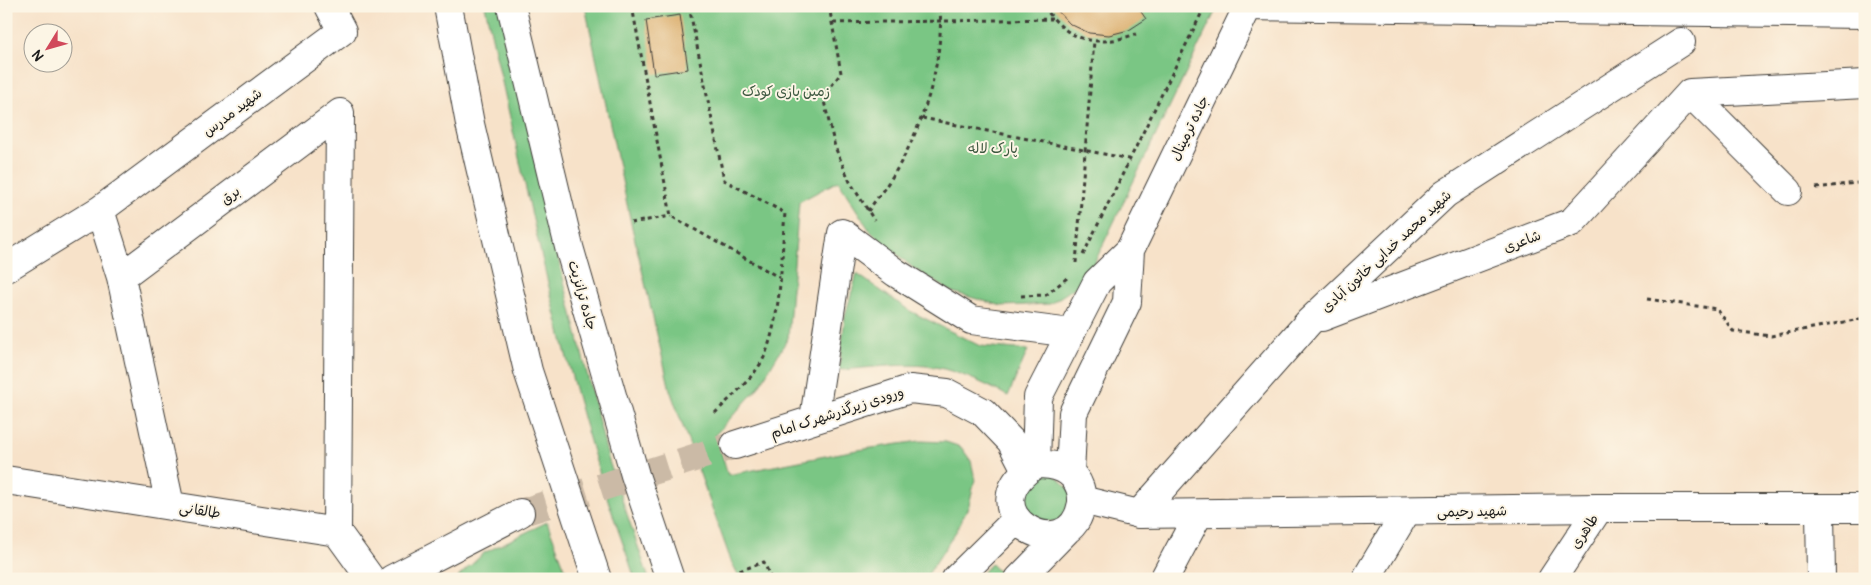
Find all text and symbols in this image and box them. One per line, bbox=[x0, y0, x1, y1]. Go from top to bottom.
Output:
north arrow bbox=[22, 22, 72, 72]
text: N bbox=[28, 47, 48, 64]
park label: زمین بازی کودک bbox=[742, 83, 830, 100]
street label: شهید مدرس bbox=[199, 85, 265, 140]
street label: جاده ترمینال bbox=[1166, 93, 1212, 163]
park label: پارک لاله bbox=[968, 140, 1018, 158]
street label: برق bbox=[217, 183, 243, 208]
street label: شهید محمد خدایی خاتون آبادی bbox=[1318, 187, 1455, 316]
street label: شاعری bbox=[1501, 227, 1543, 256]
street label: جاده ترانزیت bbox=[564, 258, 601, 332]
street label: ورودی زیرگذرشهرک امام bbox=[769, 383, 906, 444]
street label: طالقانی bbox=[178, 499, 222, 522]
street label: شهید رحیمی bbox=[1437, 502, 1507, 521]
street label: طاهری bbox=[1567, 511, 1602, 552]

